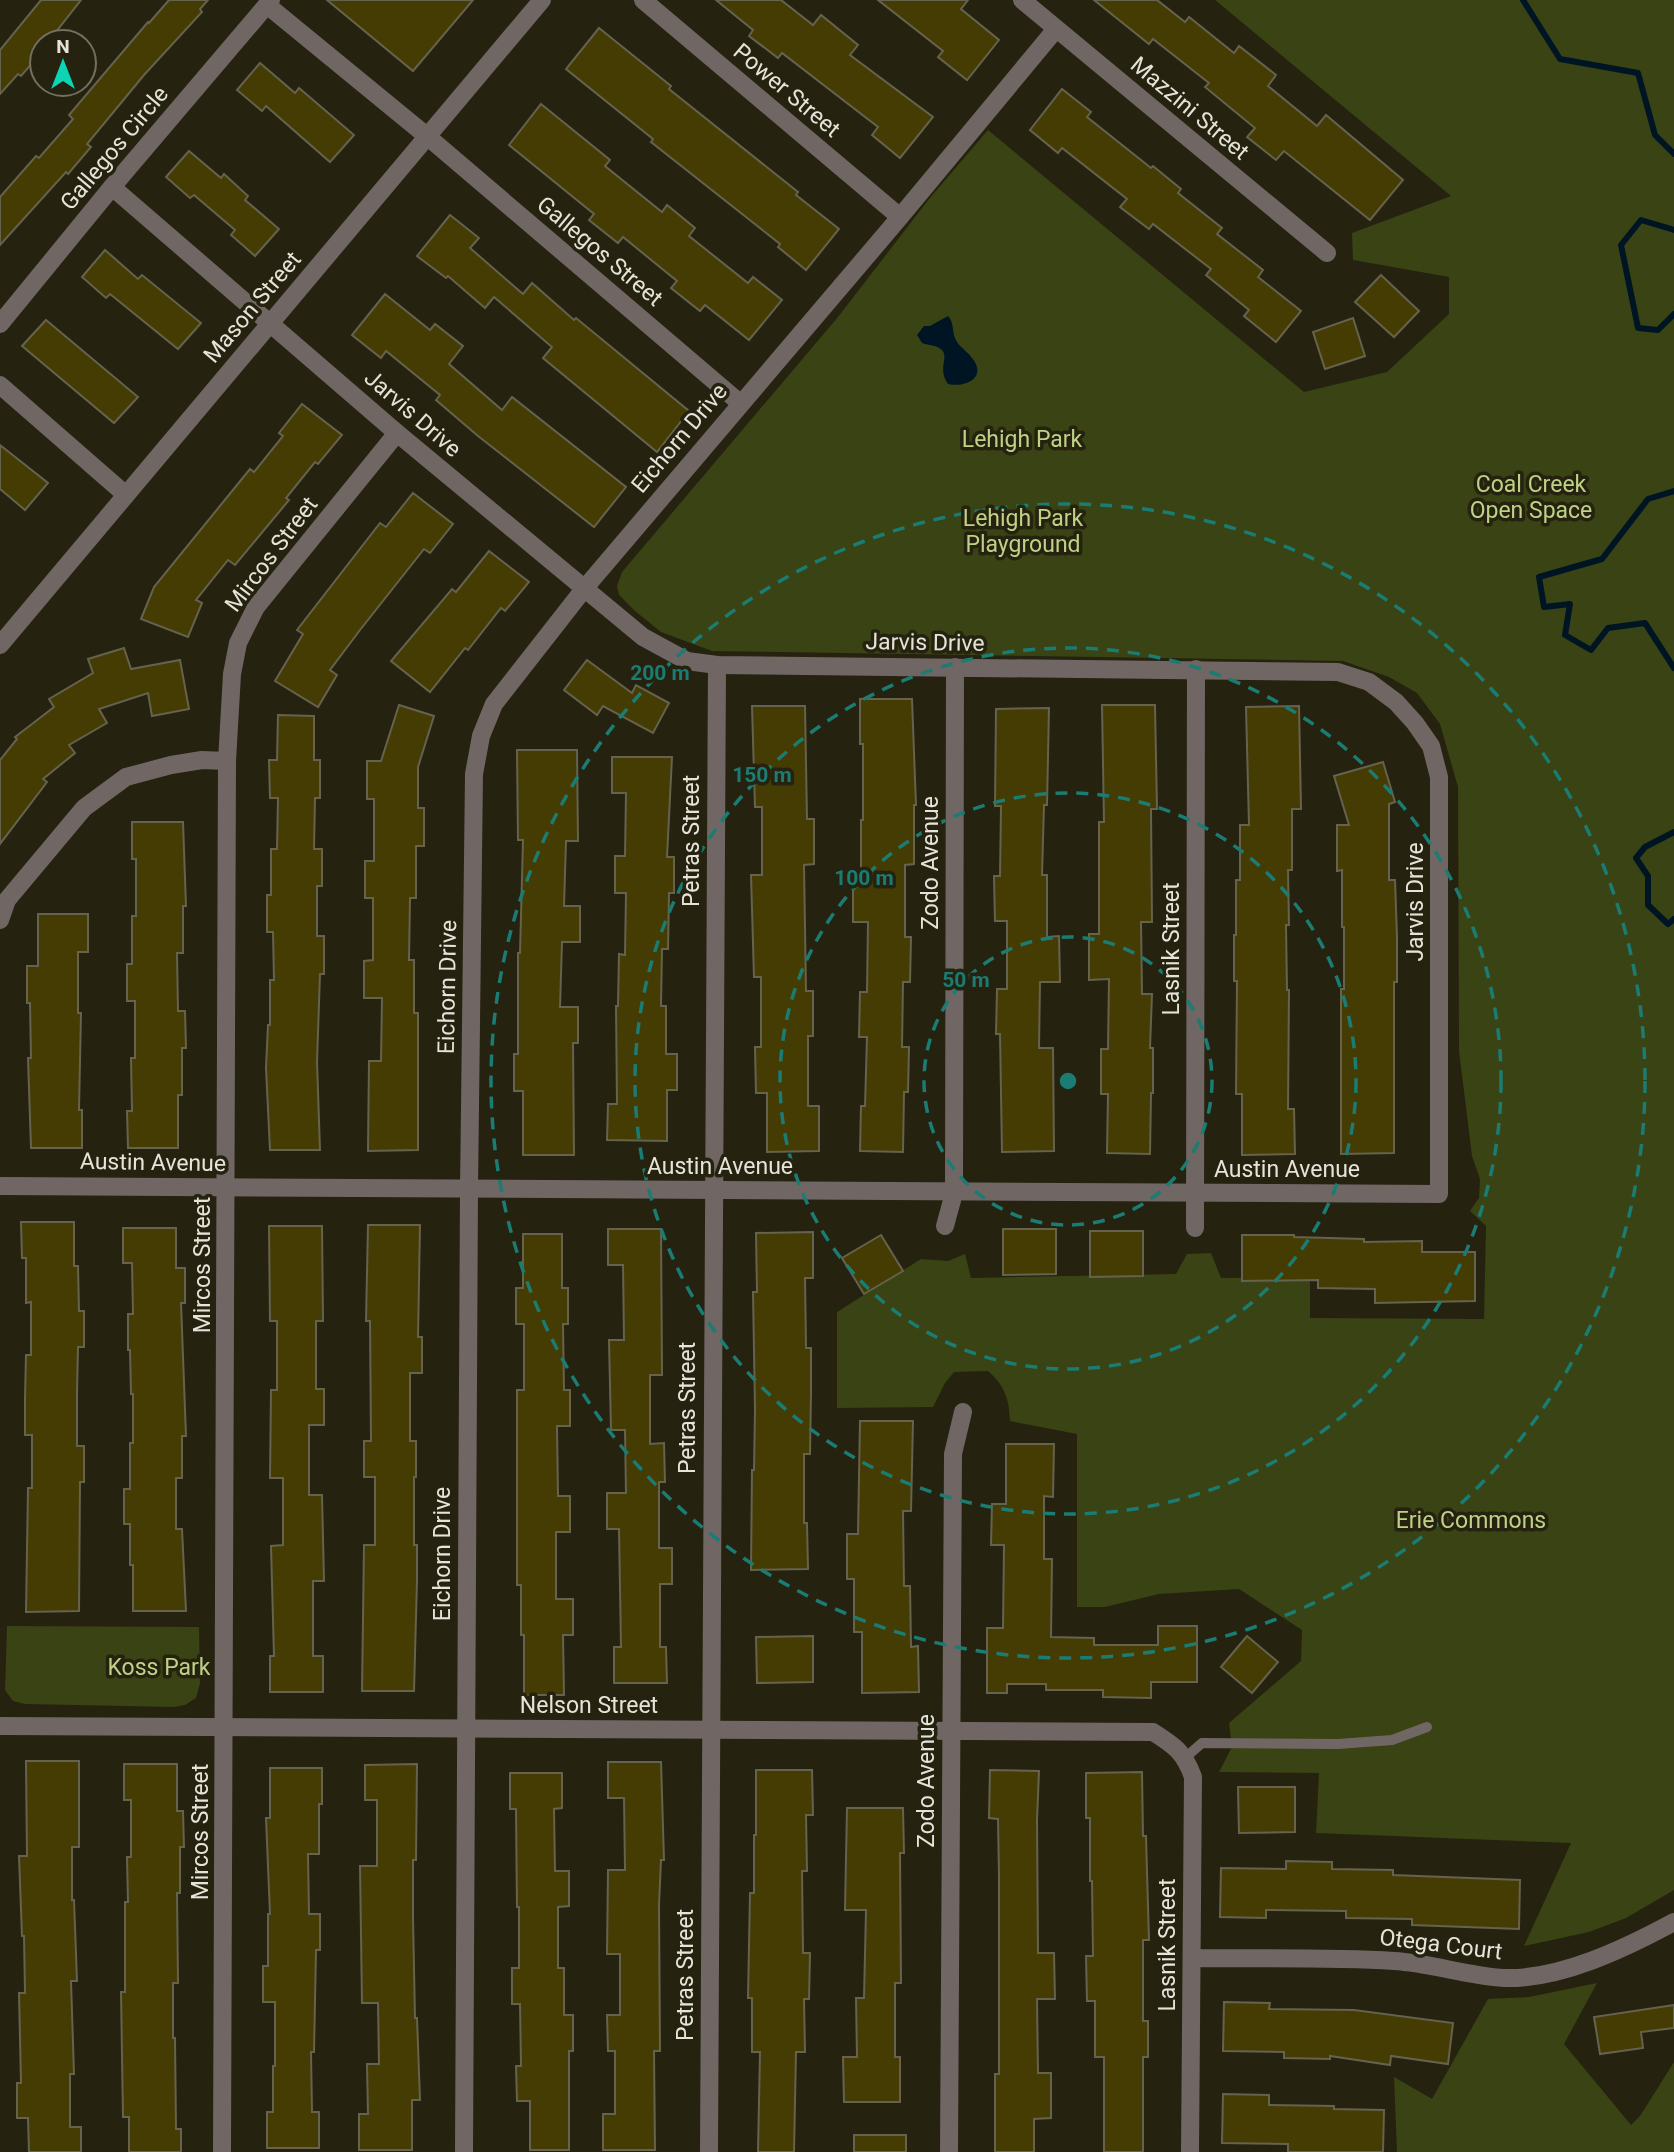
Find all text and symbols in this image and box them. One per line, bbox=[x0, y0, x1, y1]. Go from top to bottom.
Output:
north arrow bbox=[28, 28, 98, 98]
text: N bbox=[56, 35, 70, 58]
street label: Power Street bbox=[728, 38, 846, 143]
street label: Mazzini Street bbox=[1125, 51, 1254, 166]
street label: Gallegos Circle bbox=[55, 81, 174, 216]
street label: Gallegos Street bbox=[531, 191, 668, 312]
street label: Mason Street bbox=[198, 246, 307, 368]
street label: Jarvis Drive bbox=[359, 364, 467, 463]
street label: Eichorn Drive bbox=[626, 378, 733, 498]
park label: Lehigh Park bbox=[962, 426, 1083, 453]
park label: Coal Creek Open Space bbox=[1470, 471, 1592, 524]
street label: Mircos Street bbox=[219, 492, 323, 617]
park label: Lehigh Park Playground bbox=[963, 505, 1084, 558]
street label: Jarvis Drive bbox=[865, 628, 985, 657]
text: 200 m bbox=[630, 661, 690, 685]
text: 150 m bbox=[732, 763, 792, 787]
street label: Petras Street bbox=[678, 775, 705, 907]
street label: Zodo Avenue bbox=[917, 796, 944, 930]
street label: Jarvis Drive bbox=[1402, 842, 1429, 962]
text: 100 m bbox=[834, 866, 894, 890]
street label: Lasnik Street bbox=[1158, 882, 1185, 1016]
street label: Eichorn Drive bbox=[433, 920, 462, 1054]
text: 50 m bbox=[942, 968, 990, 992]
centre of rings bbox=[1056, 1069, 1080, 1093]
street label: Austin Avenue bbox=[80, 1148, 226, 1177]
street label: Austin Avenue bbox=[647, 1153, 793, 1180]
street label: Austin Avenue bbox=[1214, 1156, 1360, 1183]
street label: Mircos Street bbox=[189, 1197, 216, 1333]
street label: Petras Street bbox=[674, 1342, 701, 1474]
street label: Eichorn Drive bbox=[429, 1487, 456, 1621]
park label: Erie Commons bbox=[1396, 1507, 1546, 1534]
park label: Koss Park bbox=[107, 1654, 211, 1681]
street label: Nelson Street bbox=[520, 1692, 658, 1719]
street label: Zodo Avenue bbox=[913, 1714, 940, 1848]
street label: Mircos Street bbox=[187, 1764, 214, 1900]
street label: Lasnik Street bbox=[1154, 1878, 1181, 2012]
street label: Petras Street bbox=[672, 1909, 699, 2041]
street label: Otega Court bbox=[1378, 1924, 1504, 1965]

